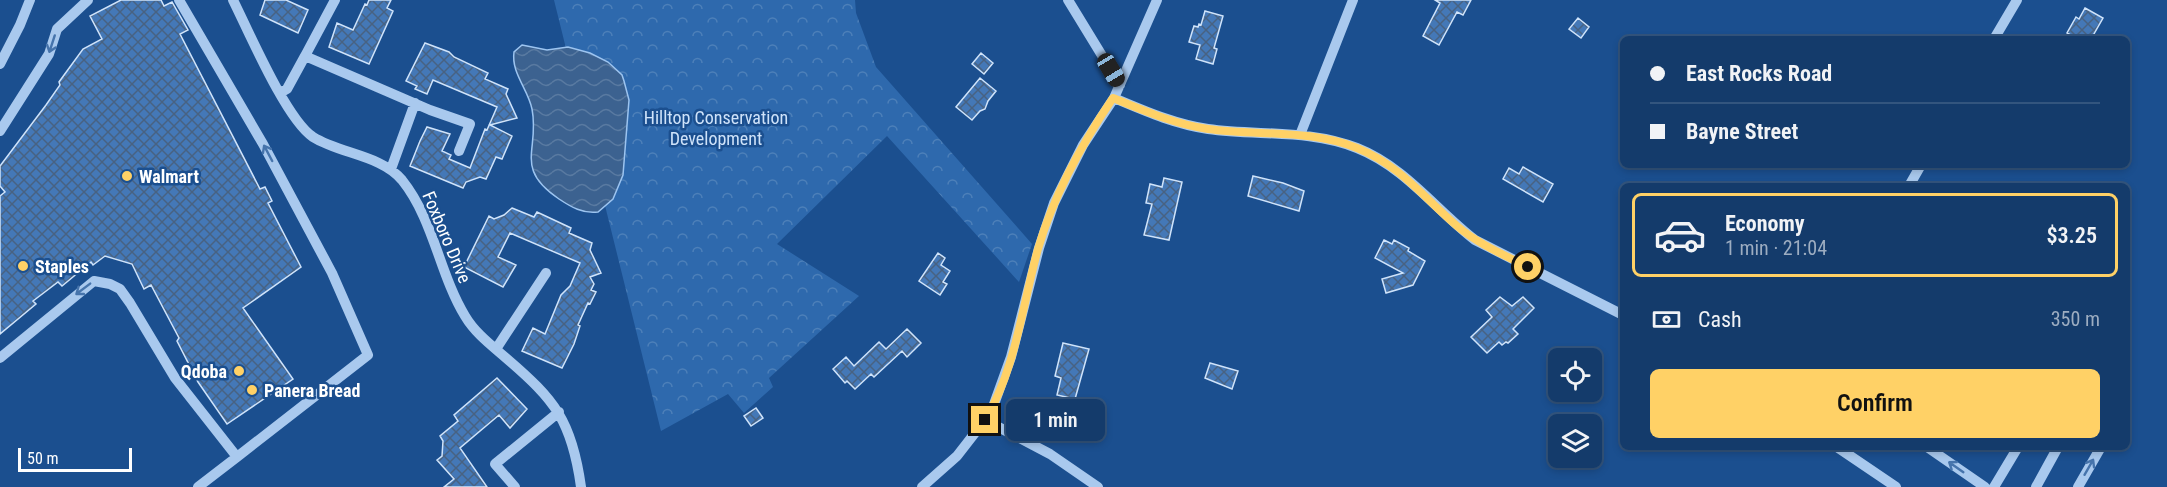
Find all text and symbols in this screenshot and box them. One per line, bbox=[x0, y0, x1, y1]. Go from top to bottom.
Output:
one-way arrow bbox=[46, 34, 57, 53]
car bbox=[1094, 50, 1128, 90]
text: East Rocks Road bbox=[1686, 61, 1832, 86]
park label: Hilltop Conservation Development bbox=[644, 107, 788, 149]
text: Bayne Street bbox=[1686, 119, 1798, 144]
one-way arrow bbox=[262, 144, 273, 162]
place label: Walmart bbox=[139, 166, 199, 187]
marker: Walmart bbox=[120, 169, 134, 183]
street label: Foxboro Drive bbox=[418, 188, 476, 286]
icon: car bbox=[1653, 208, 1707, 262]
text: Economy bbox=[1725, 211, 1805, 236]
text: $3.25 bbox=[2046, 223, 2097, 248]
text: 1 min · 21:04 bbox=[1725, 236, 1827, 260]
route start bbox=[1514, 253, 1541, 280]
place label: Staples bbox=[35, 256, 89, 277]
marker: Staples bbox=[16, 259, 30, 273]
one-way arrow bbox=[75, 283, 91, 296]
icon: cash bbox=[1650, 303, 1683, 336]
text: Cash bbox=[1698, 307, 1742, 332]
text: 350 m bbox=[2051, 307, 2100, 331]
map controls bbox=[1548, 348, 1602, 468]
button: locate bbox=[1548, 348, 1602, 402]
place label: Qdoba bbox=[181, 361, 227, 382]
marker: Qdoba bbox=[232, 364, 246, 378]
button: Confirm bbox=[1650, 369, 2100, 438]
place label: Panera Bread bbox=[264, 380, 360, 401]
marker: Panera Bread bbox=[245, 383, 259, 397]
callout: 1 min bbox=[1006, 399, 1105, 441]
route end bbox=[971, 406, 998, 433]
text: 1 min bbox=[1033, 408, 1078, 432]
button: layers bbox=[1548, 414, 1602, 468]
scale bar bbox=[18, 445, 132, 472]
text: 50 m bbox=[27, 449, 59, 468]
one-way arrow bbox=[2084, 459, 2096, 476]
one-way arrow bbox=[1949, 461, 1965, 473]

